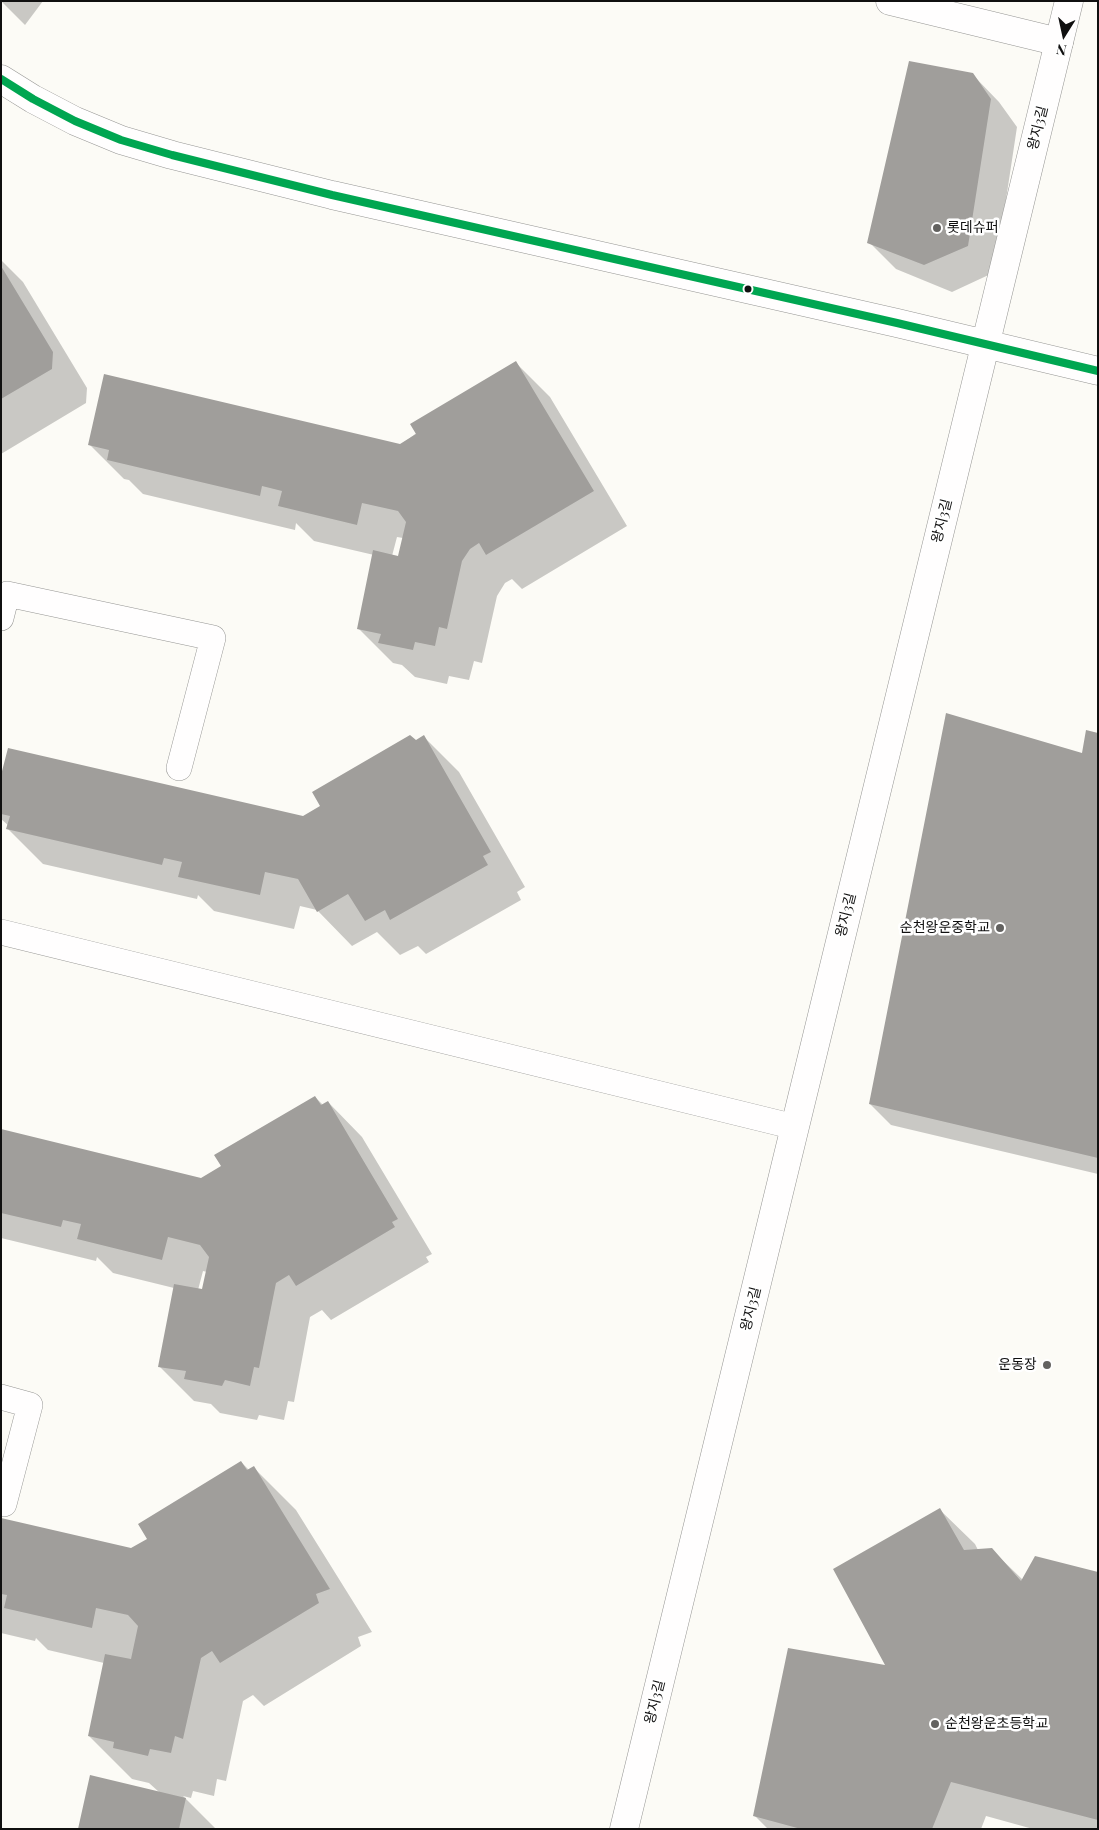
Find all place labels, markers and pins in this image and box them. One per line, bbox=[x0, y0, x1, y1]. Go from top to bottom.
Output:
place label: 롯데슈퍼 bbox=[947, 220, 999, 236]
marker: 롯데슈퍼 bbox=[931, 222, 943, 234]
unlabelled marker bbox=[743, 284, 753, 294]
place label: 순천왕운중학교 bbox=[900, 920, 990, 936]
marker: 순천왕운중학교 bbox=[994, 922, 1006, 934]
place label: 운동장 bbox=[998, 1357, 1037, 1373]
marker: 운동장 bbox=[1041, 1359, 1053, 1371]
place label: 순천왕운초등학교 bbox=[945, 1716, 1048, 1732]
marker: 순천왕운초등학교 bbox=[929, 1718, 941, 1730]

